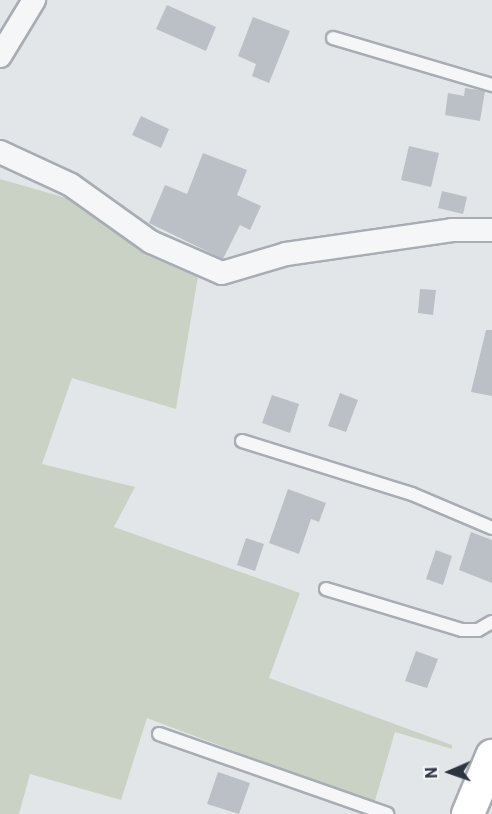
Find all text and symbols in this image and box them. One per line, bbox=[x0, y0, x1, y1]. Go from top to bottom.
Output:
north arrow bbox=[420, 742, 480, 802]
text: N bbox=[422, 767, 441, 779]

